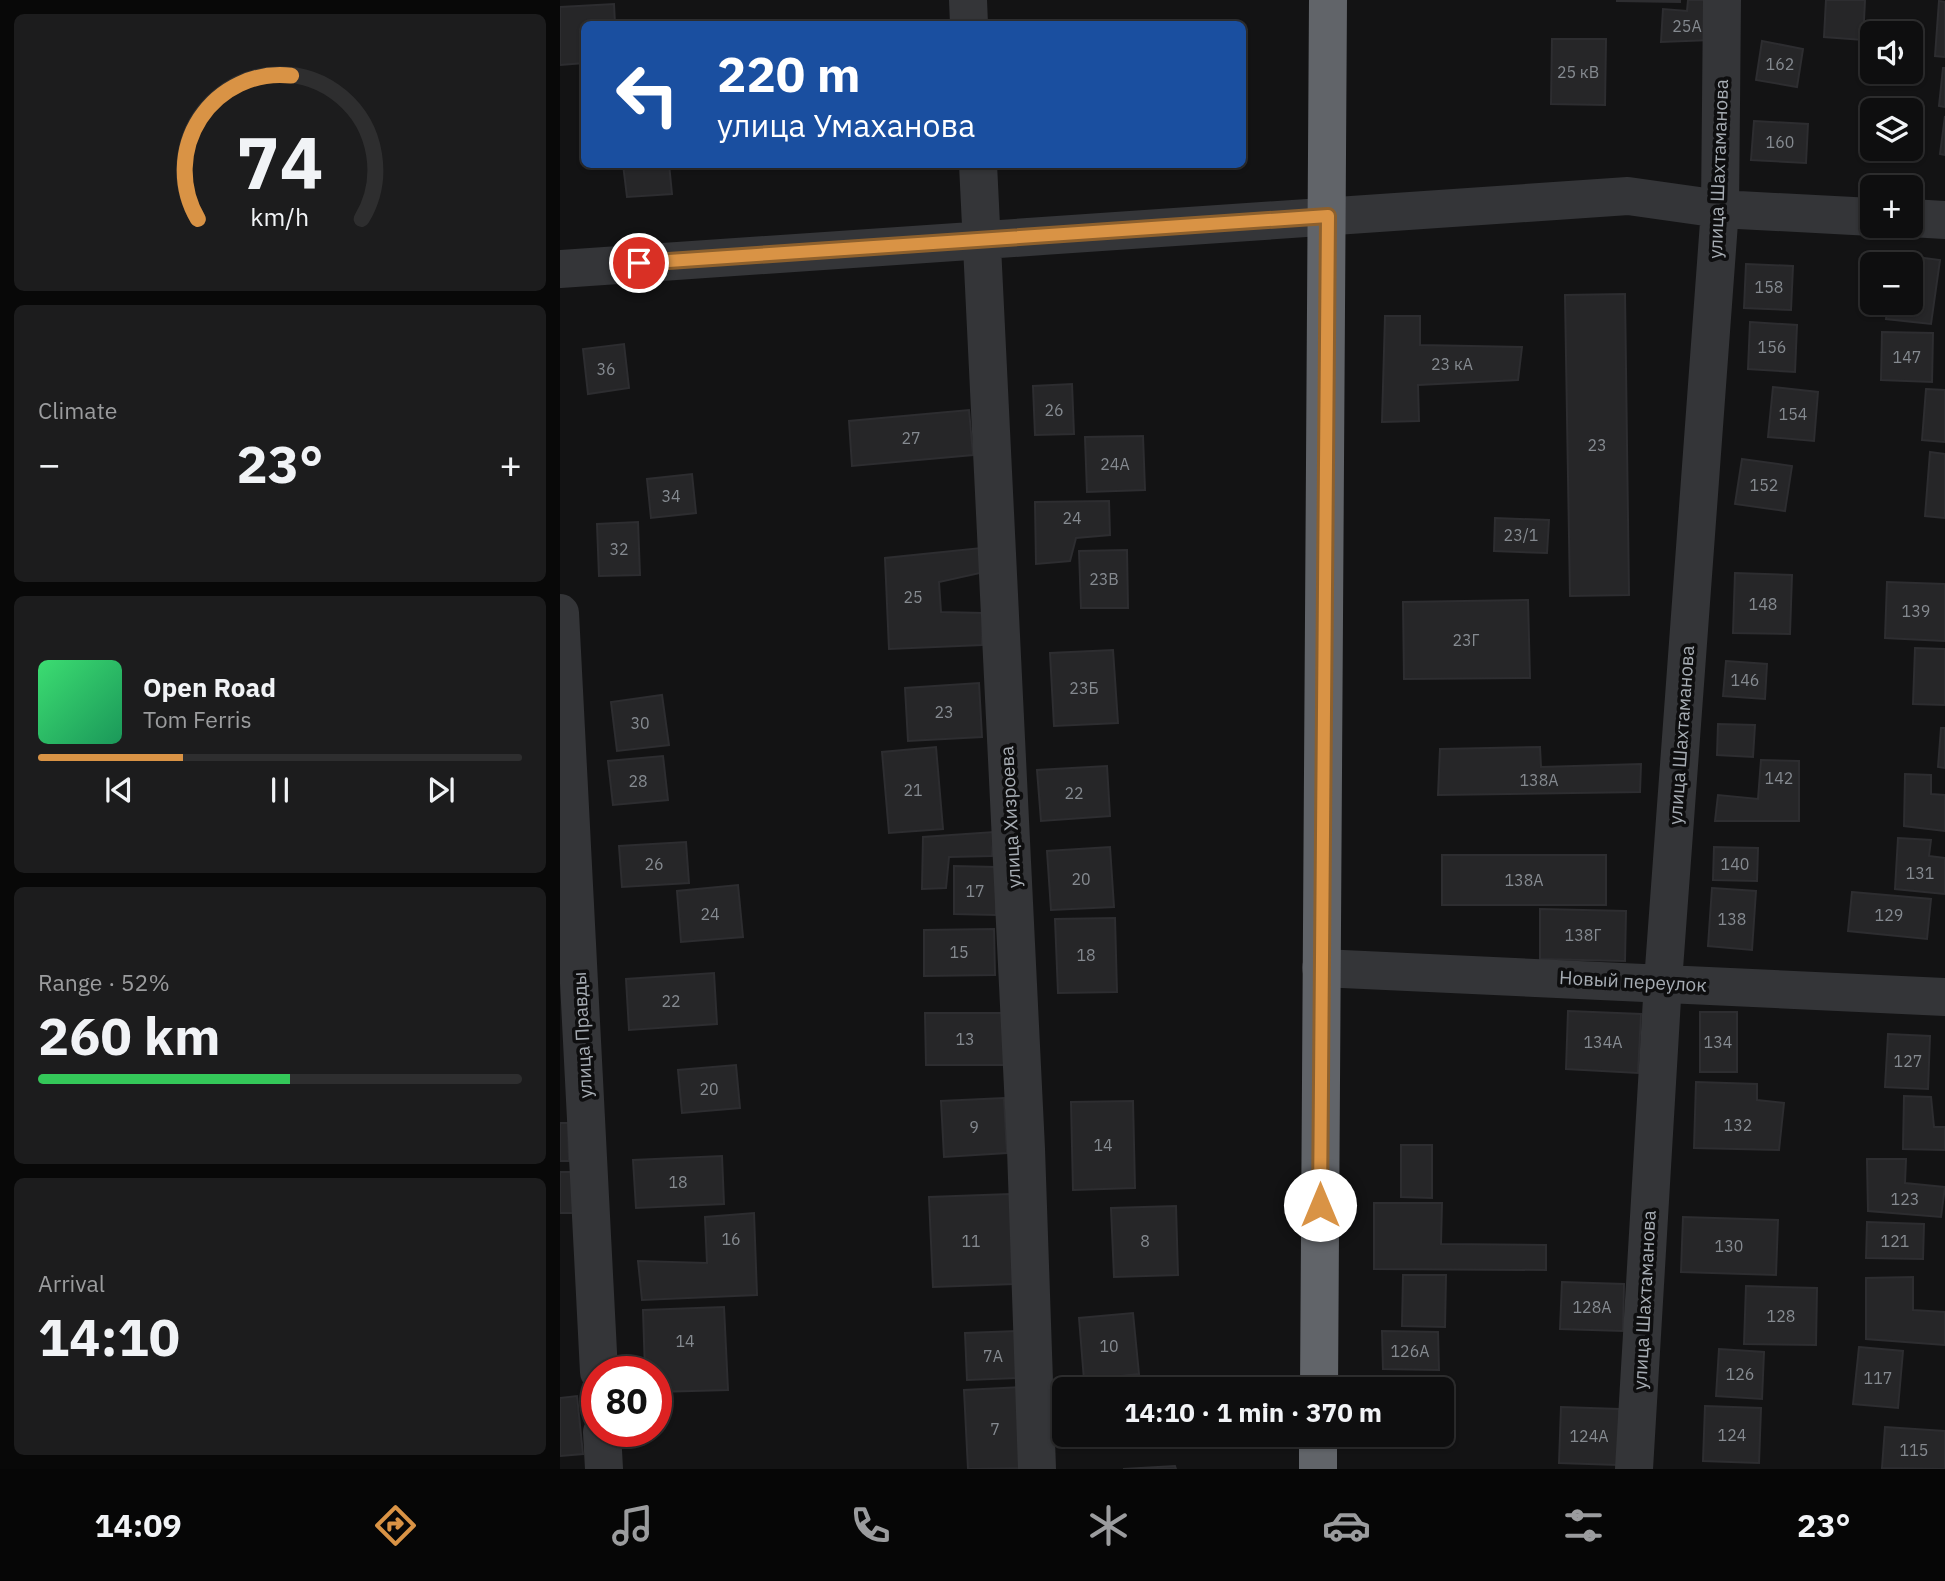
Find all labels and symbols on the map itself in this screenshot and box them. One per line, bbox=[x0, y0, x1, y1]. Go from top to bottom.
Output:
house number: 25А bbox=[1672, 16, 1702, 36]
house number: 162 bbox=[1766, 54, 1794, 74]
house number: 25 кВ bbox=[1557, 62, 1599, 82]
street label: улица Шахтаманова bbox=[1703, 79, 1733, 259]
house number: 160 bbox=[1766, 132, 1794, 152]
pin bbox=[609, 233, 669, 293]
house number: 158 bbox=[1755, 277, 1783, 297]
house number: 156 bbox=[1758, 337, 1786, 357]
house number: 147 bbox=[1893, 347, 1921, 367]
house number: 23 кА bbox=[1431, 354, 1473, 374]
house number: 36 bbox=[596, 359, 616, 379]
house number: 26 bbox=[1044, 400, 1064, 420]
house number: 154 bbox=[1779, 404, 1807, 424]
house number: 27 bbox=[901, 428, 921, 448]
house number: 23 bbox=[1587, 435, 1607, 455]
house number: 24А bbox=[1100, 454, 1130, 474]
house number: 152 bbox=[1750, 475, 1778, 495]
house number: 34 bbox=[661, 486, 681, 506]
house number: 24 bbox=[1062, 508, 1082, 528]
house number: 23/1 bbox=[1504, 525, 1538, 545]
house number: 32 bbox=[609, 539, 629, 559]
house number: 23В bbox=[1089, 569, 1119, 589]
house number: 25 bbox=[903, 587, 923, 607]
house number: 148 bbox=[1749, 594, 1777, 614]
house number: 139 bbox=[1902, 601, 1930, 621]
house number: 23Г bbox=[1452, 630, 1480, 650]
street label: улица Шахтаманова bbox=[1663, 644, 1699, 826]
house number: 146 bbox=[1731, 670, 1759, 690]
house number: 23Б bbox=[1069, 678, 1099, 698]
house number: 23 bbox=[934, 702, 954, 722]
house number: 30 bbox=[630, 713, 650, 733]
street label: улица Хизроева bbox=[994, 745, 1026, 889]
house number: 142 bbox=[1765, 768, 1793, 788]
house number: 138А bbox=[1519, 770, 1559, 790]
house number: 28 bbox=[628, 771, 648, 791]
house number: 21 bbox=[903, 780, 923, 800]
house number: 22 bbox=[1064, 783, 1084, 803]
house number: 26 bbox=[644, 854, 664, 874]
house number: 140 bbox=[1721, 854, 1749, 874]
house number: 131 bbox=[1906, 863, 1934, 883]
house number: 20 bbox=[1071, 869, 1091, 889]
house number: 138А bbox=[1504, 870, 1544, 890]
house number: 17 bbox=[965, 881, 985, 901]
house number: 24 bbox=[700, 904, 720, 924]
house number: 129 bbox=[1875, 905, 1903, 925]
house number: 138 bbox=[1718, 909, 1746, 929]
house number: 138Г bbox=[1565, 925, 1601, 945]
house number: 15 bbox=[949, 942, 969, 962]
house number: 18 bbox=[1076, 945, 1096, 965]
street label: Новый переулок bbox=[1559, 965, 1707, 997]
street label: улица Правды bbox=[567, 971, 597, 1099]
house number: 22 bbox=[661, 991, 681, 1011]
house number: 13 bbox=[955, 1029, 975, 1049]
house number: 134А bbox=[1583, 1032, 1623, 1052]
house number: 134 bbox=[1704, 1032, 1732, 1052]
house number: 127 bbox=[1894, 1051, 1922, 1071]
house number: 20 bbox=[699, 1079, 719, 1099]
house number: 132 bbox=[1724, 1115, 1752, 1135]
house number: 9 bbox=[969, 1117, 979, 1137]
house number: 14 bbox=[1093, 1135, 1113, 1155]
position arrow bbox=[1283, 1168, 1357, 1242]
house number: 18 bbox=[668, 1172, 688, 1192]
house number: 123 bbox=[1891, 1189, 1919, 1209]
street label: улица Шахтаманова bbox=[1627, 1210, 1661, 1390]
house number: 16 bbox=[721, 1229, 741, 1249]
house number: 11 bbox=[961, 1231, 981, 1251]
house number: 8 bbox=[1140, 1231, 1150, 1251]
house number: 121 bbox=[1881, 1231, 1909, 1251]
house number: 130 bbox=[1715, 1236, 1743, 1256]
house number: 128А bbox=[1572, 1297, 1612, 1317]
house number: 128 bbox=[1767, 1306, 1795, 1326]
house number: 14 bbox=[675, 1331, 695, 1351]
house number: 10 bbox=[1099, 1336, 1119, 1356]
house number: 126А bbox=[1390, 1341, 1430, 1361]
house number: 7А bbox=[983, 1346, 1003, 1366]
speed limit sign: 80 bbox=[581, 1356, 672, 1447]
house number: 126 bbox=[1726, 1364, 1754, 1384]
house number: 117 bbox=[1864, 1368, 1892, 1388]
house number: 7 bbox=[990, 1419, 1000, 1439]
house number: 124 bbox=[1718, 1425, 1746, 1445]
house number: 124А bbox=[1569, 1426, 1609, 1446]
house number: 115 bbox=[1900, 1440, 1928, 1460]

